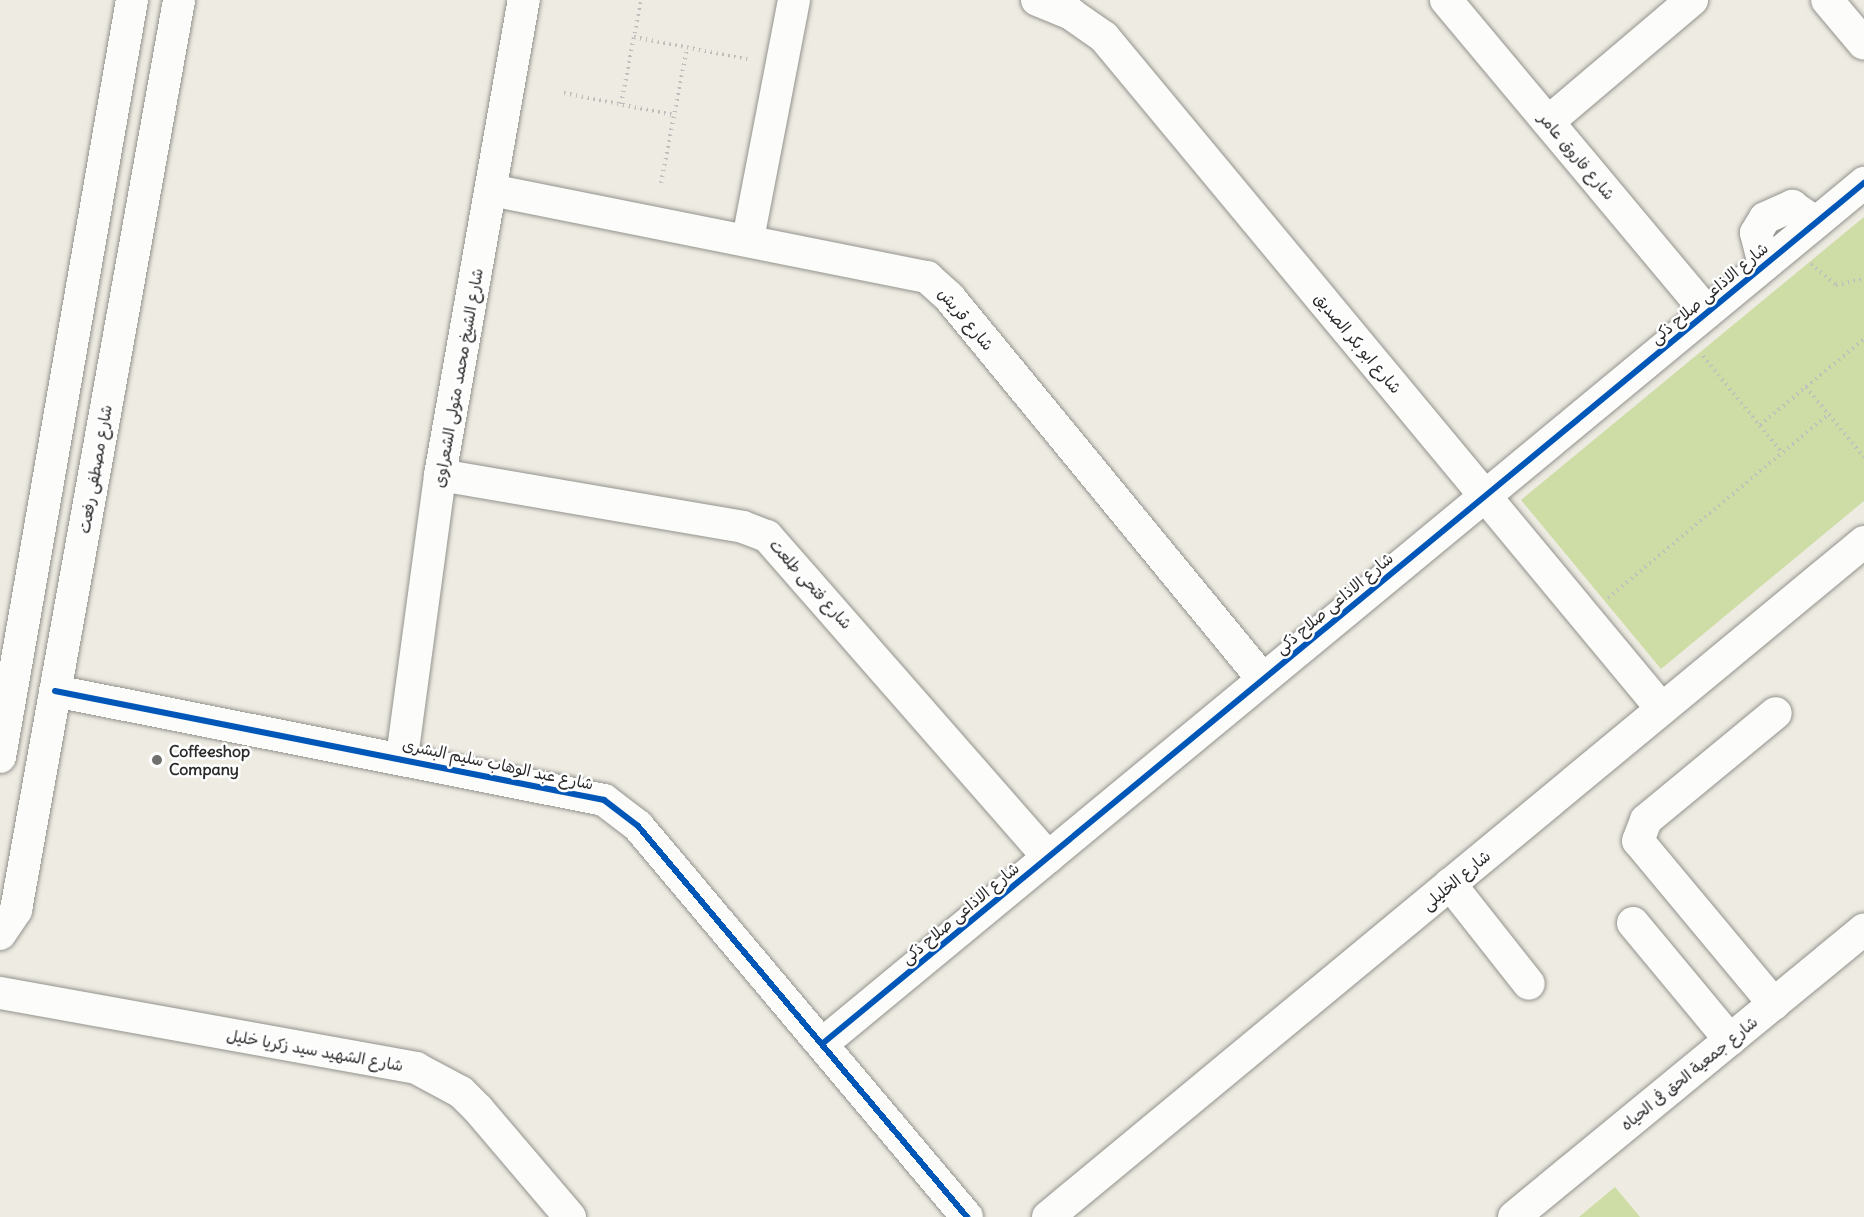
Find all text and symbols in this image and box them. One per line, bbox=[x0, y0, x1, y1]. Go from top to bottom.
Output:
street label: شارع فاروق عامر bbox=[1535, 108, 1619, 204]
street label: شارع الاذاعى صلاح ذكى bbox=[1646, 238, 1772, 348]
street label: شارع الشيخ محمد متولى الشعراوى bbox=[429, 267, 487, 489]
street label: شارع قريش bbox=[934, 284, 998, 354]
street label: شارع ابو بكر الصديق bbox=[1310, 289, 1406, 397]
street label: شارع مصطفى رفعت bbox=[74, 403, 116, 535]
street label: شارع فتحى طلعت bbox=[766, 535, 856, 633]
street label: شارع الاذاعى صلاح ذكى bbox=[1271, 548, 1397, 658]
street label: شارع عبد الوهاب سليم البشرى bbox=[401, 734, 595, 794]
place label: Coffeeshop Company bbox=[169, 741, 250, 779]
marker: Coffeeshop Company bbox=[150, 753, 164, 767]
street label: شارع الخليلى bbox=[1418, 846, 1494, 914]
street label: شارع الاذاعى صلاح ذكى bbox=[897, 858, 1023, 968]
street label: شارع جمعية الحق فى الحياه bbox=[1617, 1012, 1761, 1134]
street label: شارع الشهيد سيد زكريا خليل bbox=[225, 1025, 405, 1075]

